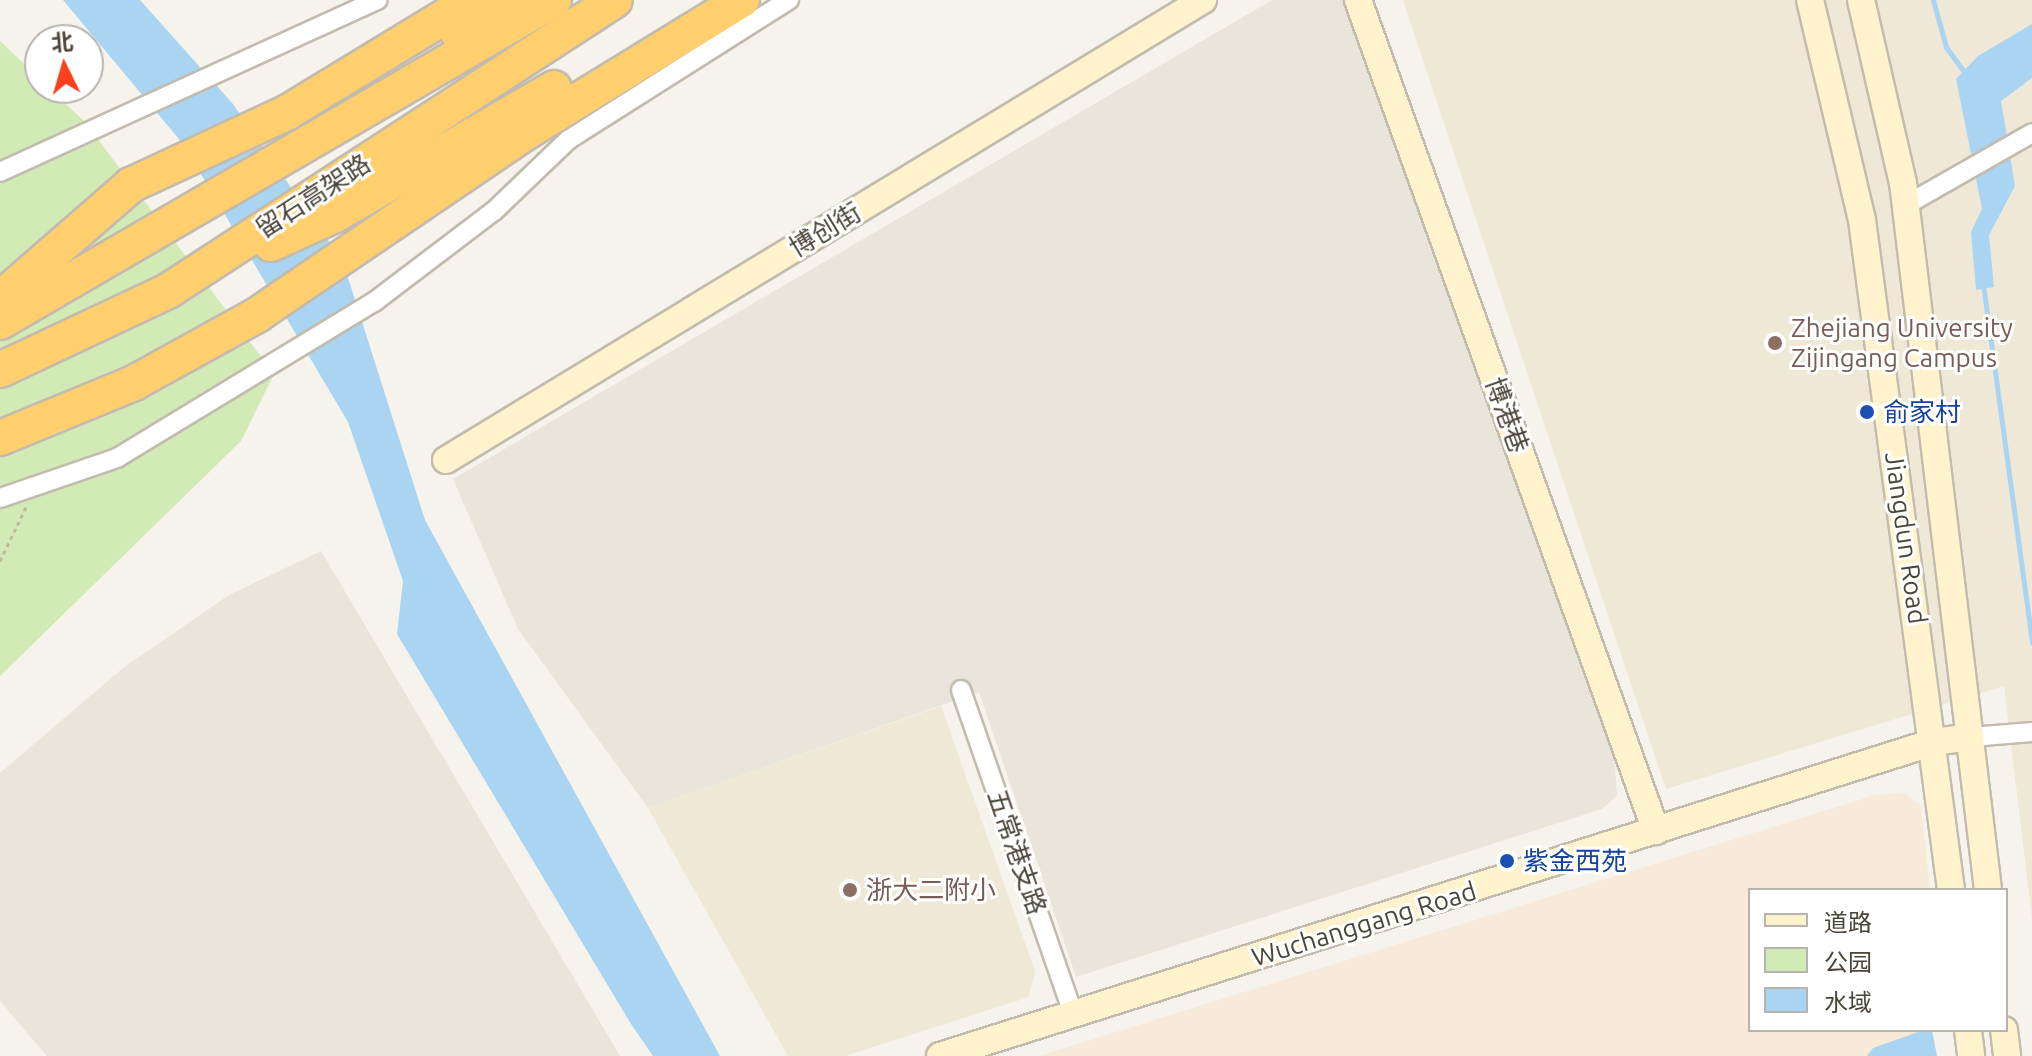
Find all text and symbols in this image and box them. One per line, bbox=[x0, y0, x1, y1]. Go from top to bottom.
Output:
north arrow bbox=[24, 24, 104, 104]
text: 北 bbox=[50, 28, 74, 55]
street label: 留石高架路 bbox=[250, 148, 376, 244]
street label: 博创街 bbox=[784, 197, 866, 263]
place label: Zhejiang University Zijingang Campus bbox=[1791, 312, 2013, 374]
marker: Zhejiang University Zijingang Campus bbox=[1766, 334, 1784, 352]
street label: 博港巷 bbox=[1479, 373, 1535, 457]
place label: 俞家村 bbox=[1883, 396, 1961, 428]
marker: 俞家村 bbox=[1858, 403, 1876, 421]
street label: Jiangdun Road bbox=[1879, 450, 1933, 626]
street label: 五常港支路 bbox=[981, 785, 1053, 919]
place label: 紫金西苑 bbox=[1523, 845, 1627, 877]
marker: 紫金西苑 bbox=[1498, 852, 1516, 870]
place label: 浙大二附小 bbox=[866, 874, 996, 906]
street label: Wuchanggang Road bbox=[1248, 875, 1480, 973]
marker: 浙大二附小 bbox=[841, 881, 859, 899]
legend bbox=[1748, 888, 2008, 1032]
text: 道路 bbox=[1824, 909, 1872, 936]
text: 公园 bbox=[1824, 949, 1872, 976]
text: 水域 bbox=[1824, 989, 1872, 1016]

